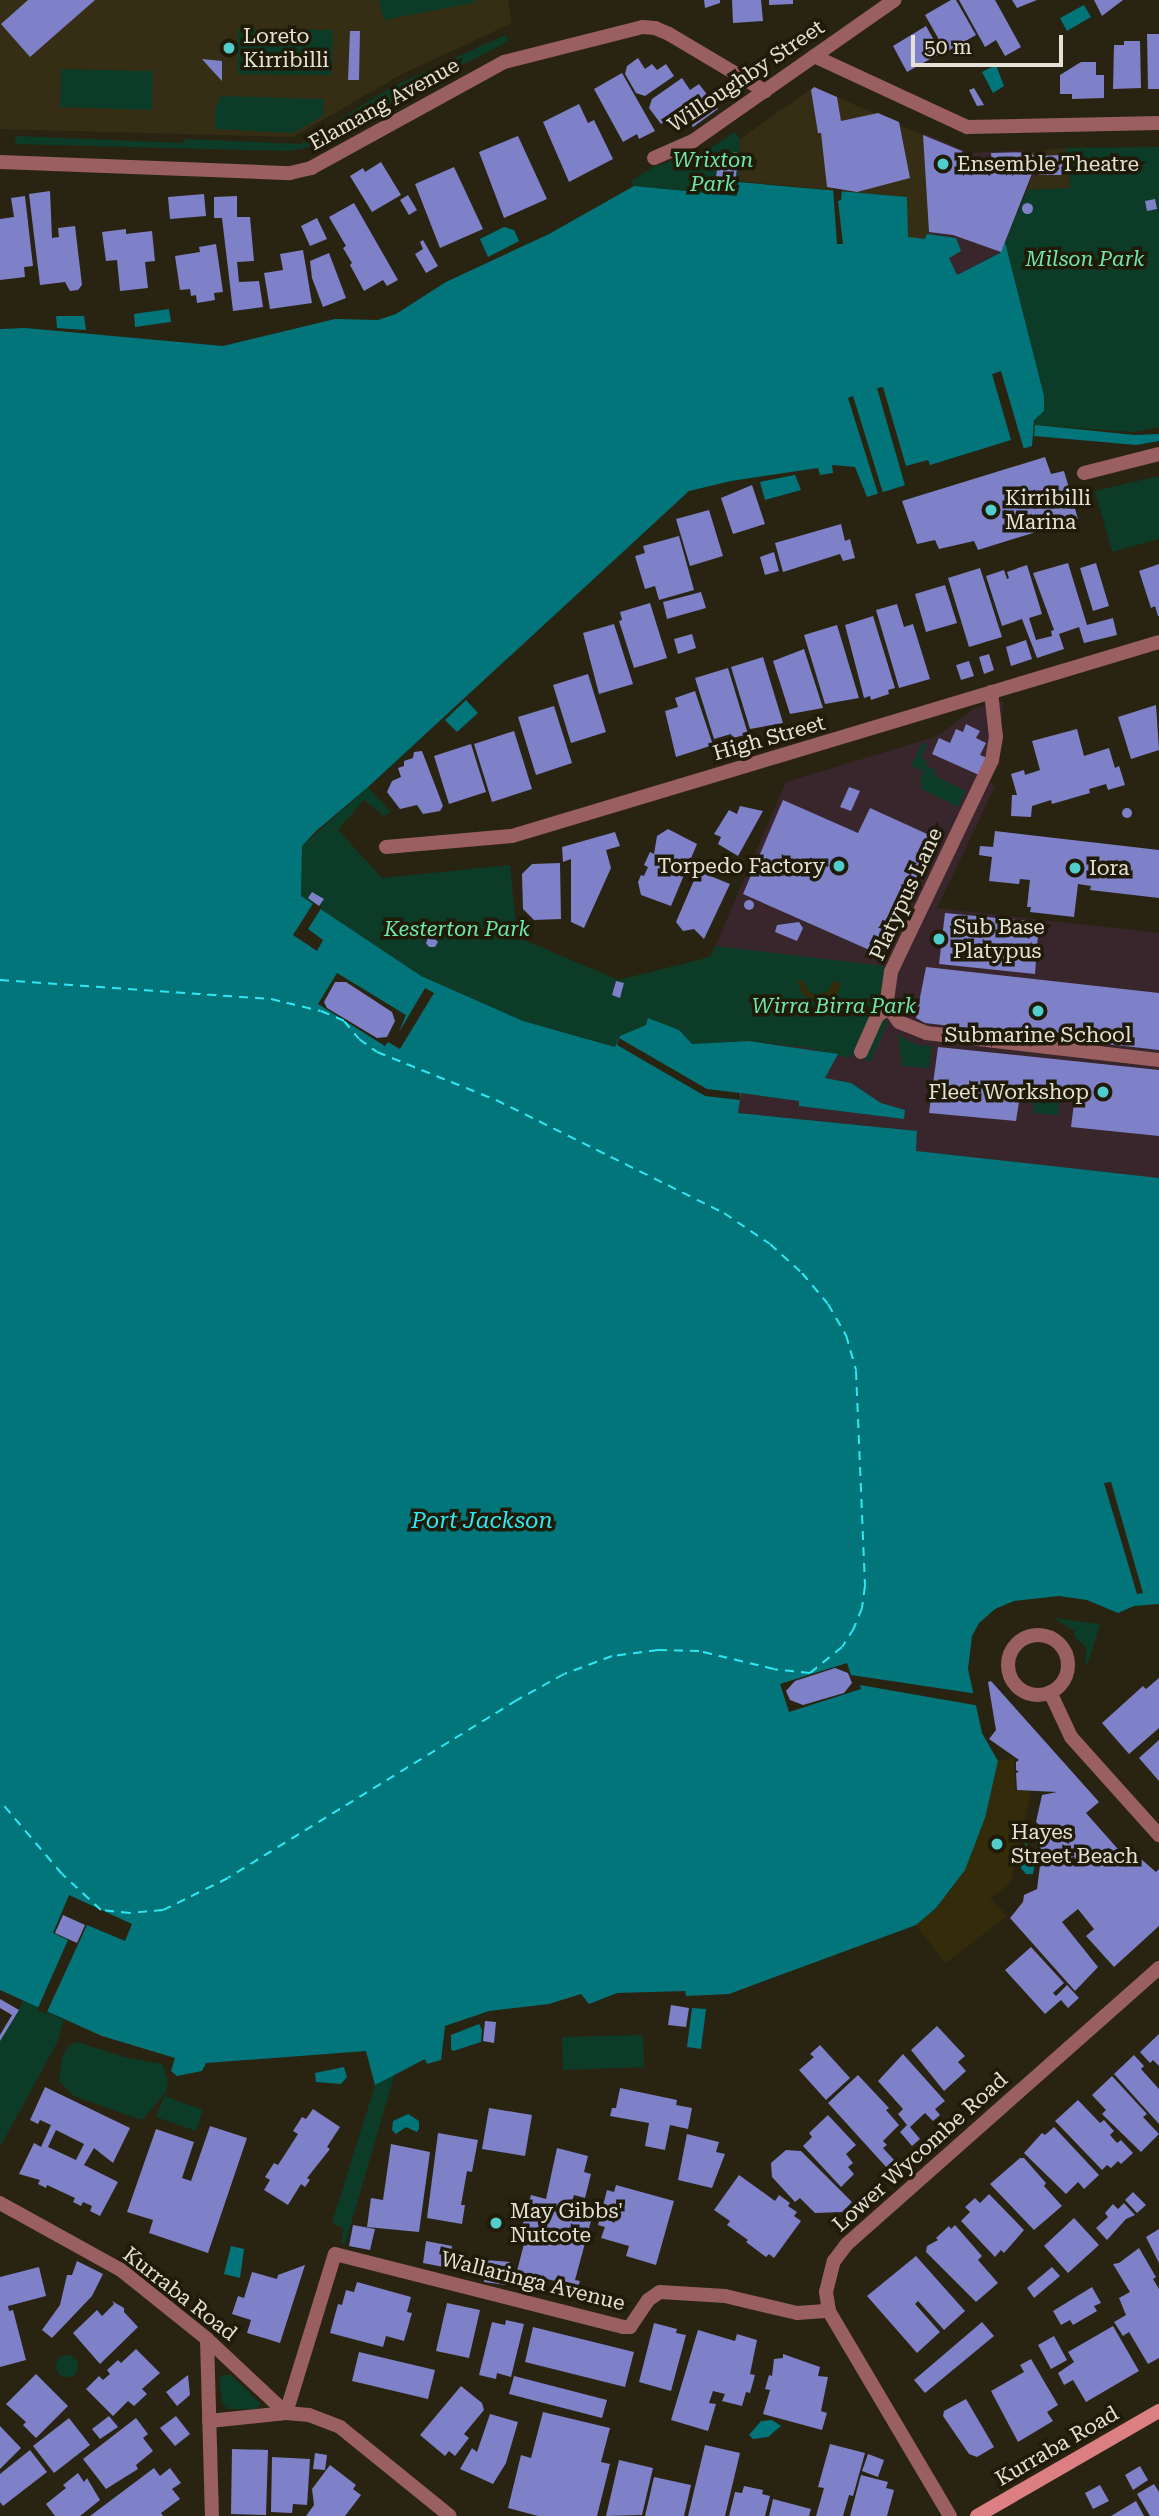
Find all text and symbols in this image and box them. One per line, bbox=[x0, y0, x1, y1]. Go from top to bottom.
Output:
street label: Willoughby Street bbox=[663, 14, 829, 138]
scale bar bbox=[914, 21, 1066, 65]
place label: Loreto Kirribilli bbox=[243, 23, 329, 73]
text: 50 m bbox=[924, 35, 972, 59]
marker: Loreto Kirribilli bbox=[221, 40, 237, 56]
street label: Elamang Avenue bbox=[304, 52, 464, 156]
park label: Wrixton Park bbox=[673, 147, 753, 197]
place label: Ensemble Theatre bbox=[957, 151, 1139, 177]
marker: Ensemble Theatre bbox=[935, 156, 951, 172]
park label: Milson Park bbox=[1026, 246, 1144, 272]
place label: Kirribilli Marina bbox=[1005, 485, 1091, 535]
marker: Kirribilli Marina bbox=[983, 502, 999, 518]
street label: High Street bbox=[710, 710, 828, 766]
street label: Platypus Lane bbox=[864, 824, 948, 964]
place label: Torpedo Factory bbox=[657, 853, 825, 879]
place label: Iora bbox=[1089, 855, 1129, 881]
marker: Torpedo Factory bbox=[831, 858, 847, 874]
marker: Iora bbox=[1067, 860, 1083, 876]
place label: Sub Base Platypus bbox=[953, 914, 1045, 964]
park label: Kesterton Park bbox=[384, 916, 530, 942]
marker: Sub Base Platypus bbox=[931, 931, 947, 947]
park label: Wirra Birra Park bbox=[752, 993, 916, 1019]
marker: Submarine School bbox=[1030, 1003, 1046, 1019]
place label: Submarine School bbox=[945, 1022, 1131, 1048]
place label: Fleet Workshop bbox=[928, 1079, 1089, 1105]
marker: Fleet Workshop bbox=[1095, 1084, 1111, 1100]
water label: Port Jackson bbox=[411, 1507, 553, 1535]
place label: Hayes Street Beach bbox=[1011, 1819, 1139, 1869]
marker: Hayes Street Beach bbox=[989, 1836, 1005, 1852]
street label: Lower Wycombe Road bbox=[827, 2067, 1013, 2237]
place label: May Gibbs' Nutcote bbox=[510, 2198, 623, 2248]
marker: May Gibbs' Nutcote bbox=[488, 2215, 504, 2231]
street label: Kurraba Road bbox=[118, 2242, 242, 2346]
street label: Wallaringa Avenue bbox=[438, 2246, 628, 2316]
street label: Kurraba Road bbox=[991, 2401, 1123, 2491]

